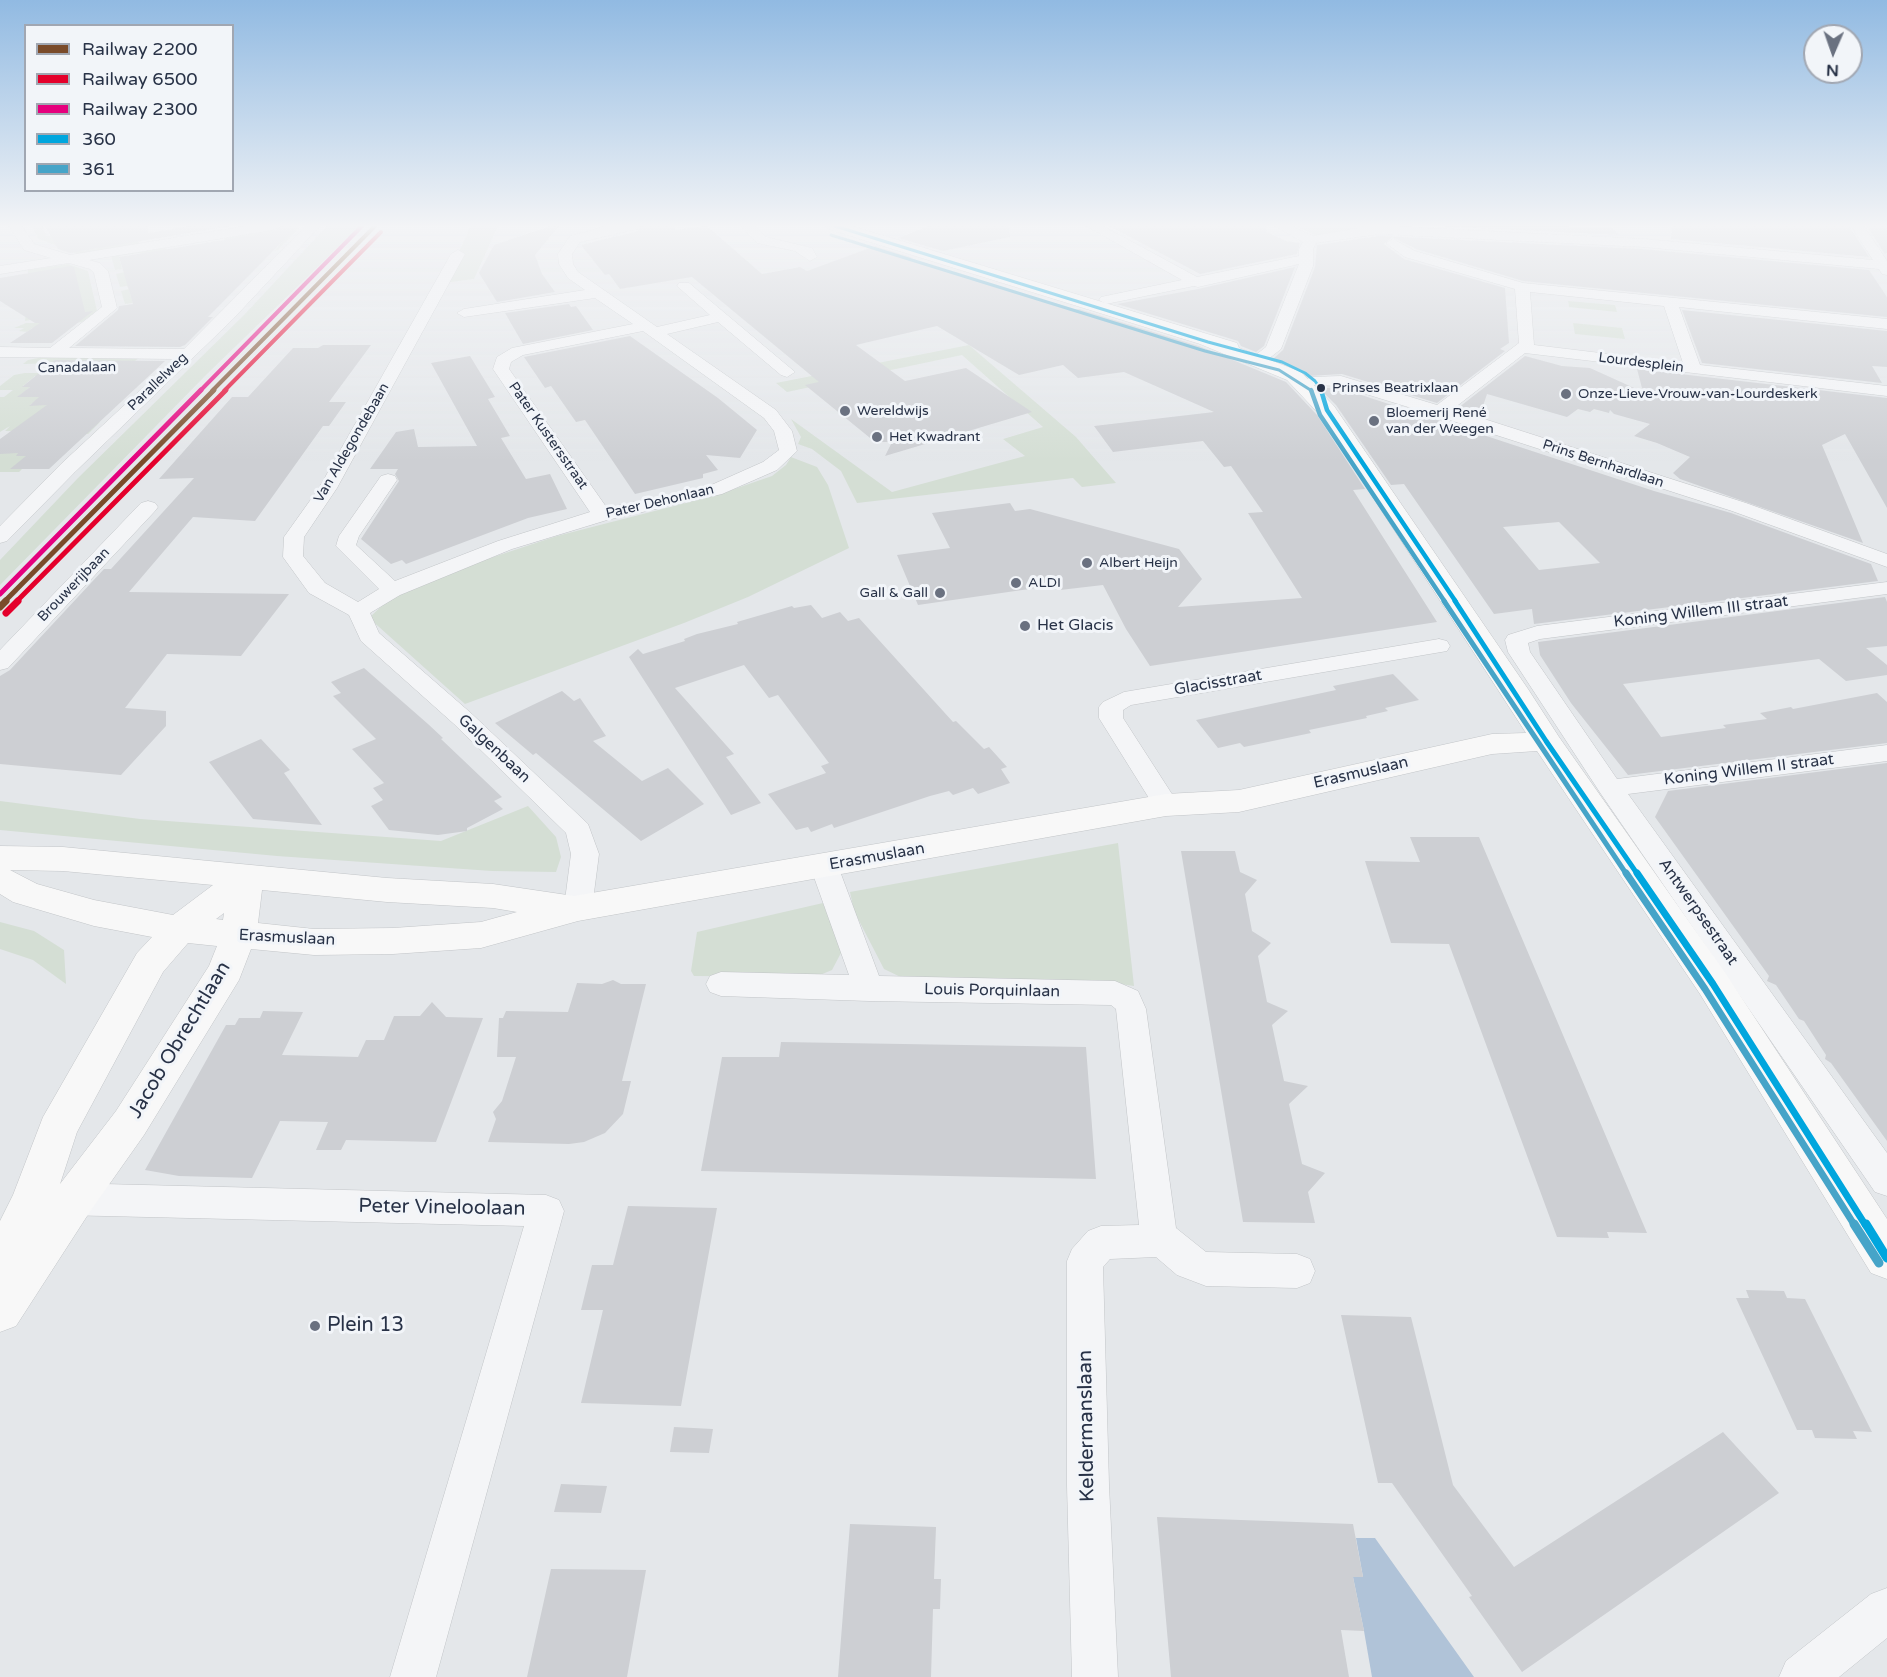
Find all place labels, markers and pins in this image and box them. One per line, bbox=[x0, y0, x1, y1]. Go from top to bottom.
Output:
place label: Prinses Beatrixlaan bbox=[1332, 380, 1458, 396]
marker: Prinses Beatrixlaan bbox=[1315, 382, 1327, 394]
place label: Onze-Lieve-Vrouw-van-Lourdeskerk bbox=[1578, 386, 1818, 402]
marker: Onze-Lieve-Vrouw-van-Lourdeskerk bbox=[1559, 387, 1573, 401]
place label: Wereldwijs bbox=[857, 403, 929, 419]
marker: Wereldwijs bbox=[838, 404, 852, 418]
place label: Bloemerij René van der Weegen bbox=[1386, 405, 1494, 437]
marker: Bloemerij René van der Weegen bbox=[1367, 414, 1381, 428]
place label: Het Kwadrant bbox=[889, 429, 980, 445]
marker: Het Kwadrant bbox=[870, 430, 884, 444]
place label: Albert Heijn bbox=[1099, 555, 1178, 571]
marker: Albert Heijn bbox=[1080, 556, 1094, 570]
place label: ALDI bbox=[1028, 575, 1061, 591]
marker: ALDI bbox=[1009, 576, 1023, 590]
place label: Gall & Gall bbox=[860, 585, 928, 601]
marker: Gall & Gall bbox=[933, 586, 947, 600]
place label: Het Glacis bbox=[1037, 616, 1113, 636]
marker: Het Glacis bbox=[1018, 619, 1032, 633]
place label: Plein 13 bbox=[327, 1314, 404, 1338]
marker: Plein 13 bbox=[308, 1319, 322, 1333]

